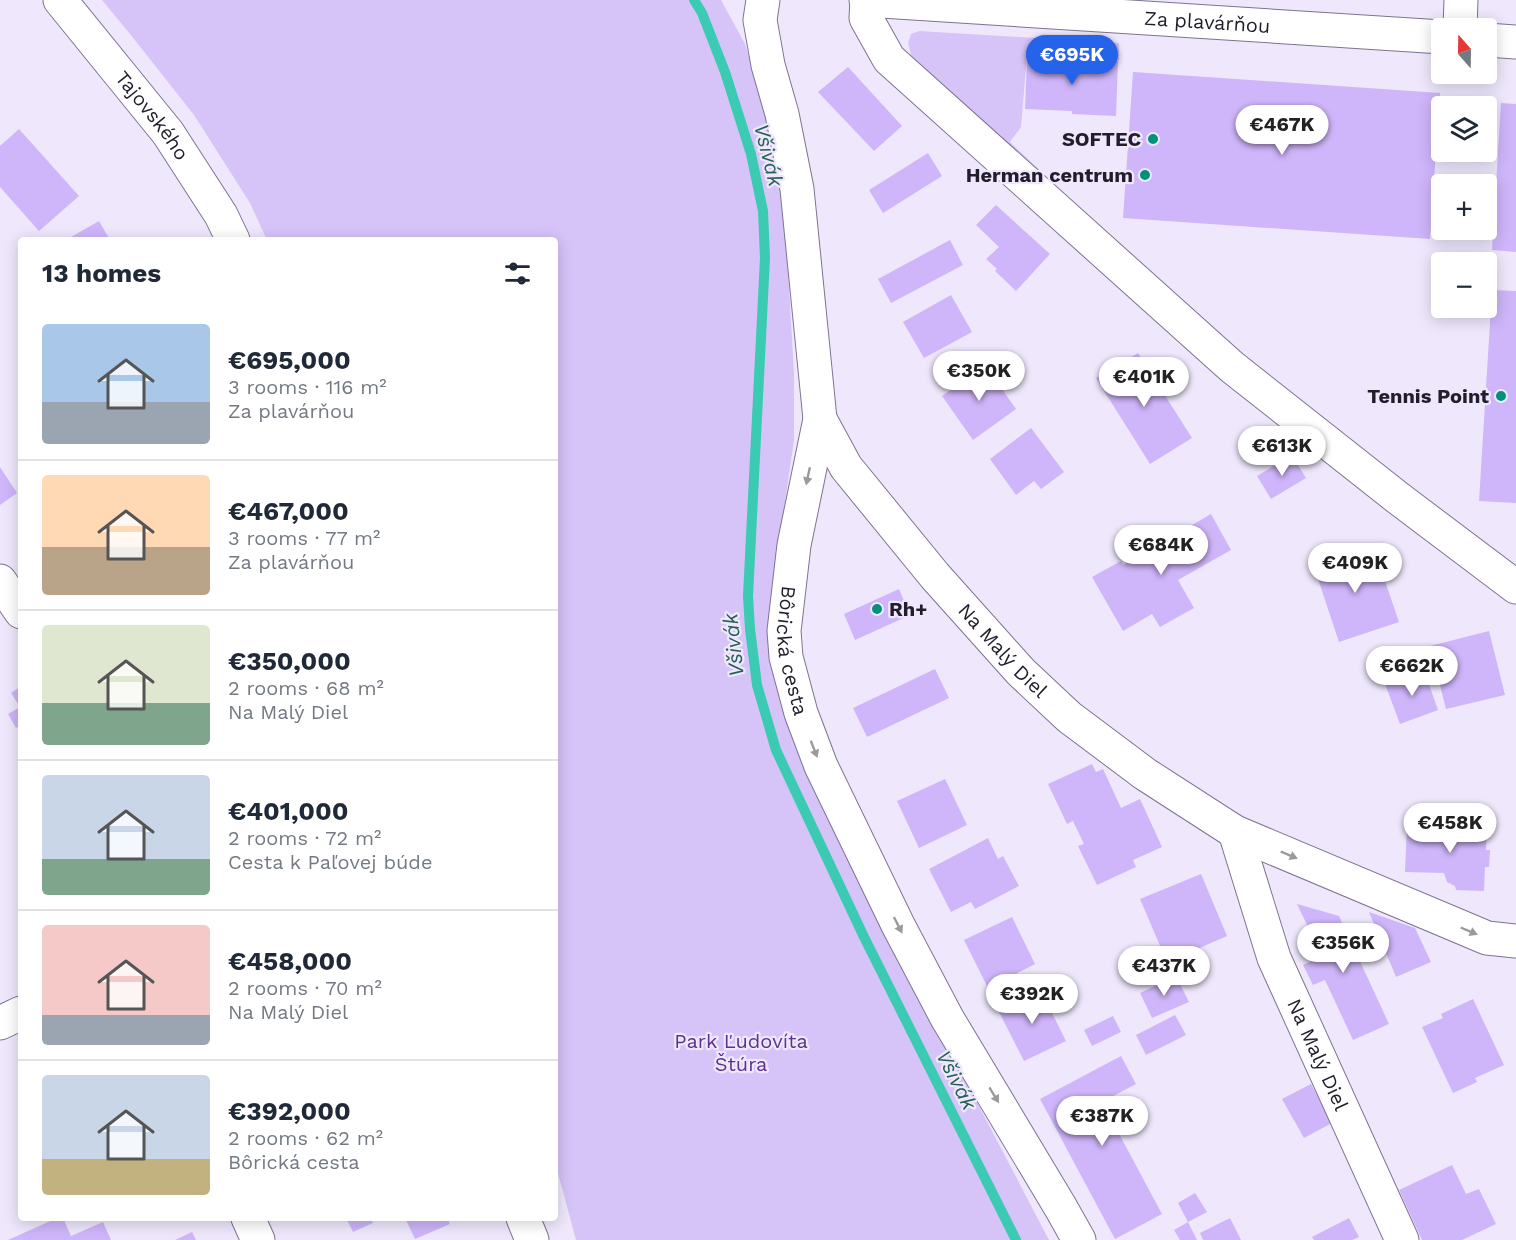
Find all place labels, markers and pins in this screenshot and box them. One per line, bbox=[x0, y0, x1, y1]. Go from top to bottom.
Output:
pin: €695K bbox=[1030, 35, 1114, 86]
pin: €467K bbox=[1240, 105, 1324, 156]
place label: SOFTEC bbox=[1062, 127, 1141, 151]
marker: SOFTEC bbox=[1146, 132, 1160, 146]
place label: Herman centrum bbox=[966, 163, 1133, 187]
marker: Herman centrum bbox=[1138, 168, 1152, 182]
pin: €350K bbox=[937, 351, 1021, 402]
pin: €401K bbox=[1102, 357, 1186, 408]
place label: Tennis Point bbox=[1367, 384, 1489, 408]
marker: Tennis Point bbox=[1494, 389, 1508, 403]
pin: €613K bbox=[1240, 426, 1324, 477]
pin: €684K bbox=[1119, 525, 1203, 576]
pin: €409K bbox=[1313, 543, 1397, 594]
place label: Rh+ bbox=[889, 597, 927, 621]
marker: Rh+ bbox=[870, 602, 884, 616]
pin: €662K bbox=[1370, 646, 1454, 697]
pin: €458K bbox=[1408, 803, 1492, 854]
pin: €356K bbox=[1301, 923, 1385, 974]
pin: €437K bbox=[1122, 946, 1206, 997]
pin: €392K bbox=[990, 974, 1074, 1025]
pin: €387K bbox=[1060, 1096, 1144, 1147]

